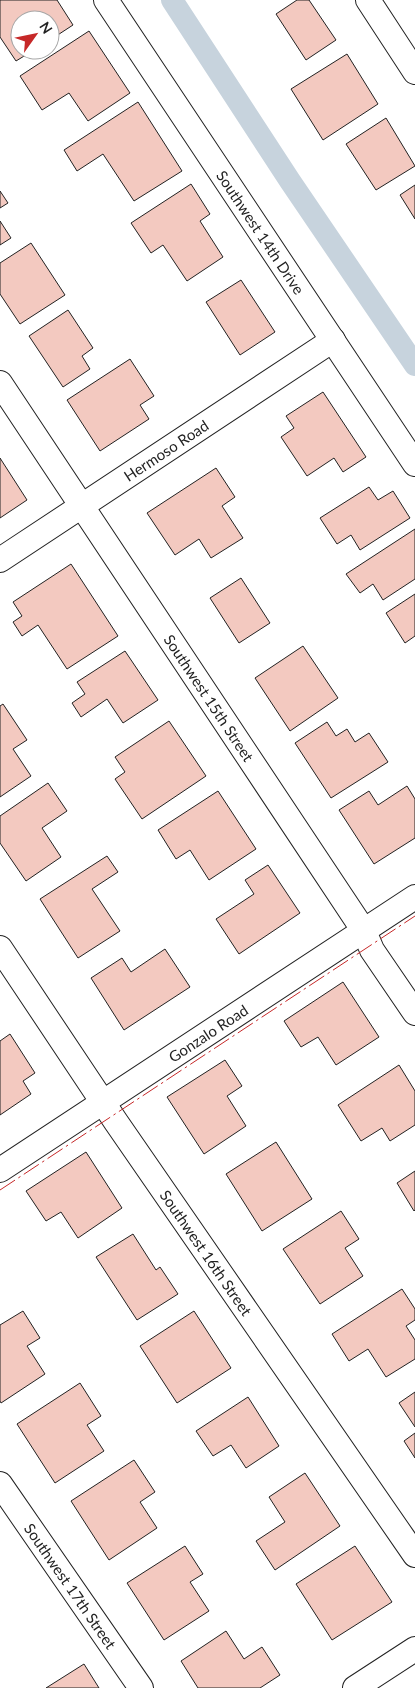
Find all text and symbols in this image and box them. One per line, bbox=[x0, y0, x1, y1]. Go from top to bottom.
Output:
north arrow bbox=[10, 10, 60, 60]
text: N bbox=[36, 18, 56, 37]
street label: Southwest 14th Drive bbox=[213, 167, 308, 298]
street label: Hermoso Road bbox=[120, 416, 212, 485]
street label: Southwest 15th Street bbox=[161, 631, 258, 765]
street label: Gonzalo Road bbox=[165, 1001, 251, 1066]
street label: Southwest 16th Street bbox=[157, 1186, 256, 1320]
street label: Southwest 17th Street bbox=[21, 1520, 121, 1653]

